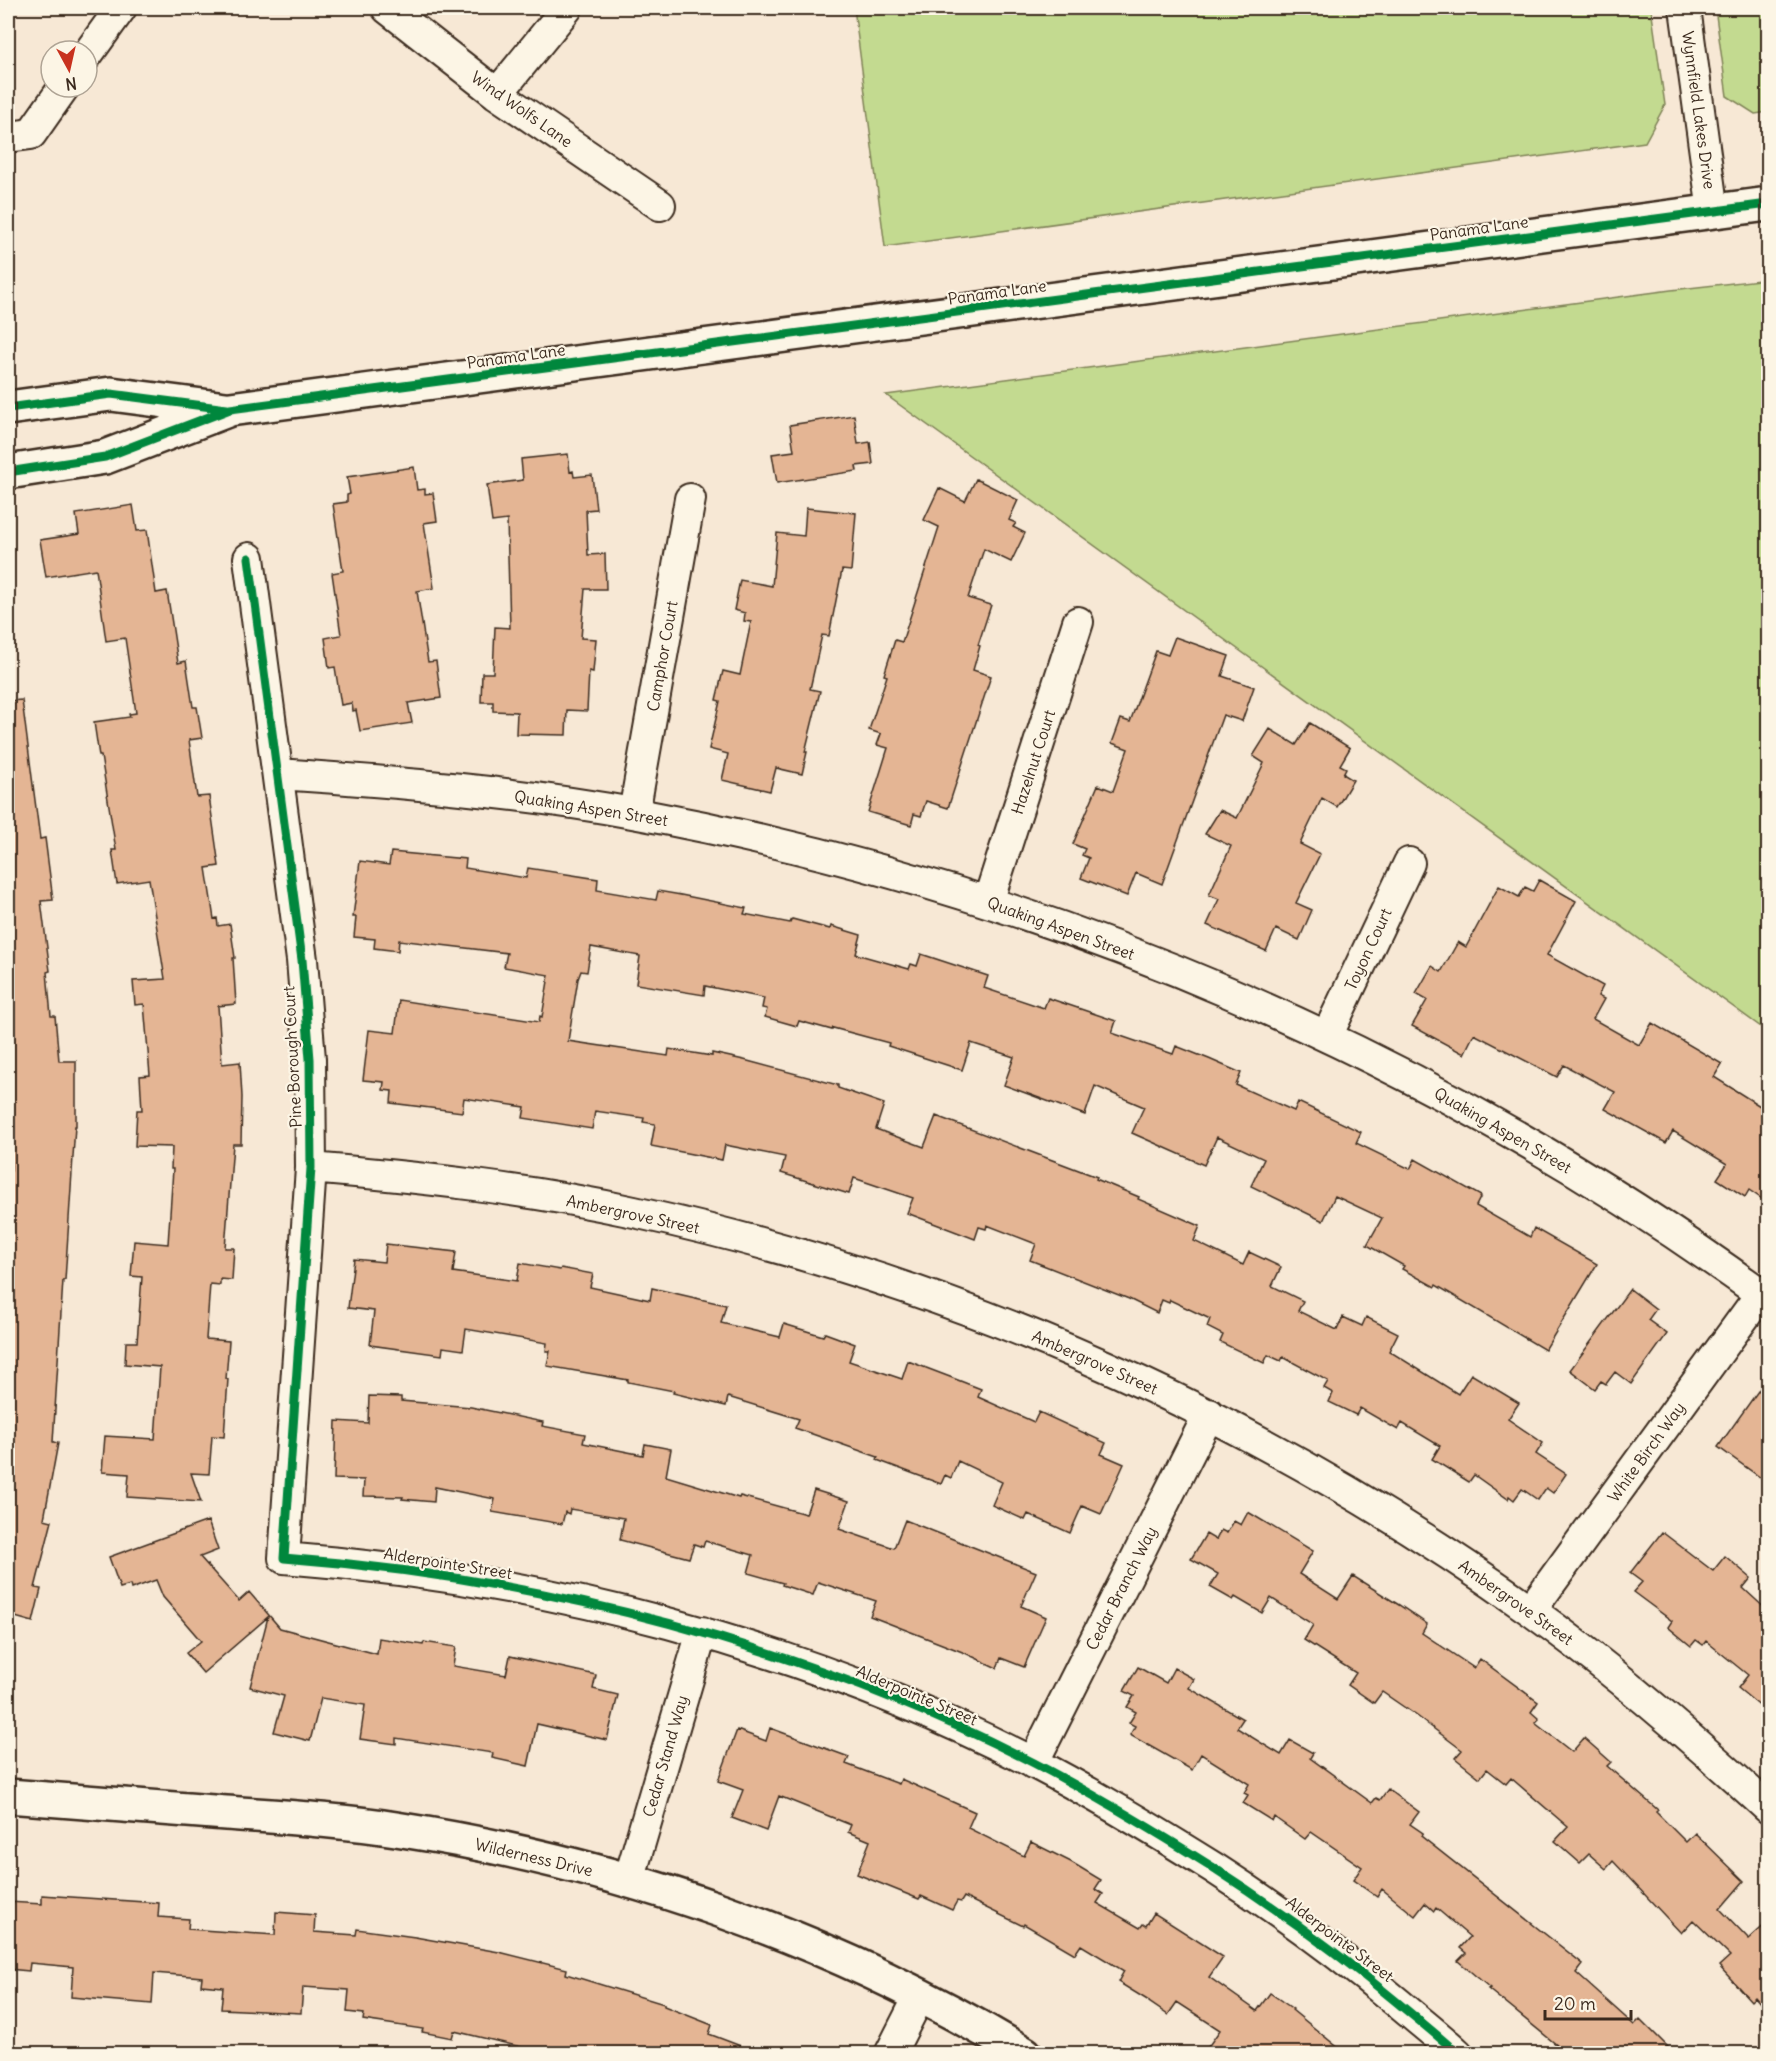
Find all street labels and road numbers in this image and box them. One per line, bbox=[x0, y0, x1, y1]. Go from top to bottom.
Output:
street label: Wynnfield Lakes Drive bbox=[1678, 30, 1720, 190]
street label: Wind Wolfs Lane bbox=[467, 67, 577, 151]
street label: Panama Lane bbox=[1428, 211, 1530, 245]
street label: Panama Lane bbox=[946, 275, 1048, 309]
street label: Panama Lane bbox=[465, 339, 567, 373]
street label: Camphor Court bbox=[642, 599, 682, 713]
street label: Hazelnut Court bbox=[1007, 707, 1059, 817]
street label: Quaking Aspen Street bbox=[513, 786, 670, 830]
street label: Quaking Aspen Street bbox=[985, 892, 1138, 964]
street label: Toyon Court bbox=[1340, 904, 1396, 993]
street label: Pine Borough Court bbox=[278, 985, 306, 1128]
street label: Quaking Aspen Street bbox=[1431, 1083, 1576, 1178]
street label: Ambergrove Street bbox=[565, 1190, 702, 1238]
street label: Ambergrove Street bbox=[1029, 1325, 1161, 1399]
street label: White Birch Way bbox=[1603, 1398, 1689, 1506]
street label: Cedar Branch Way bbox=[1081, 1523, 1161, 1653]
street label: Alderpointe Street bbox=[382, 1543, 514, 1583]
street label: Ambergrove Street bbox=[1455, 1555, 1578, 1649]
street label: Alderpointe Street bbox=[853, 1660, 981, 1730]
street label: Cedar Stand Way bbox=[638, 1693, 692, 1819]
street label: Wilderness Drive bbox=[473, 1834, 595, 1880]
street label: Alderpointe Street bbox=[1282, 1892, 1398, 1986]

